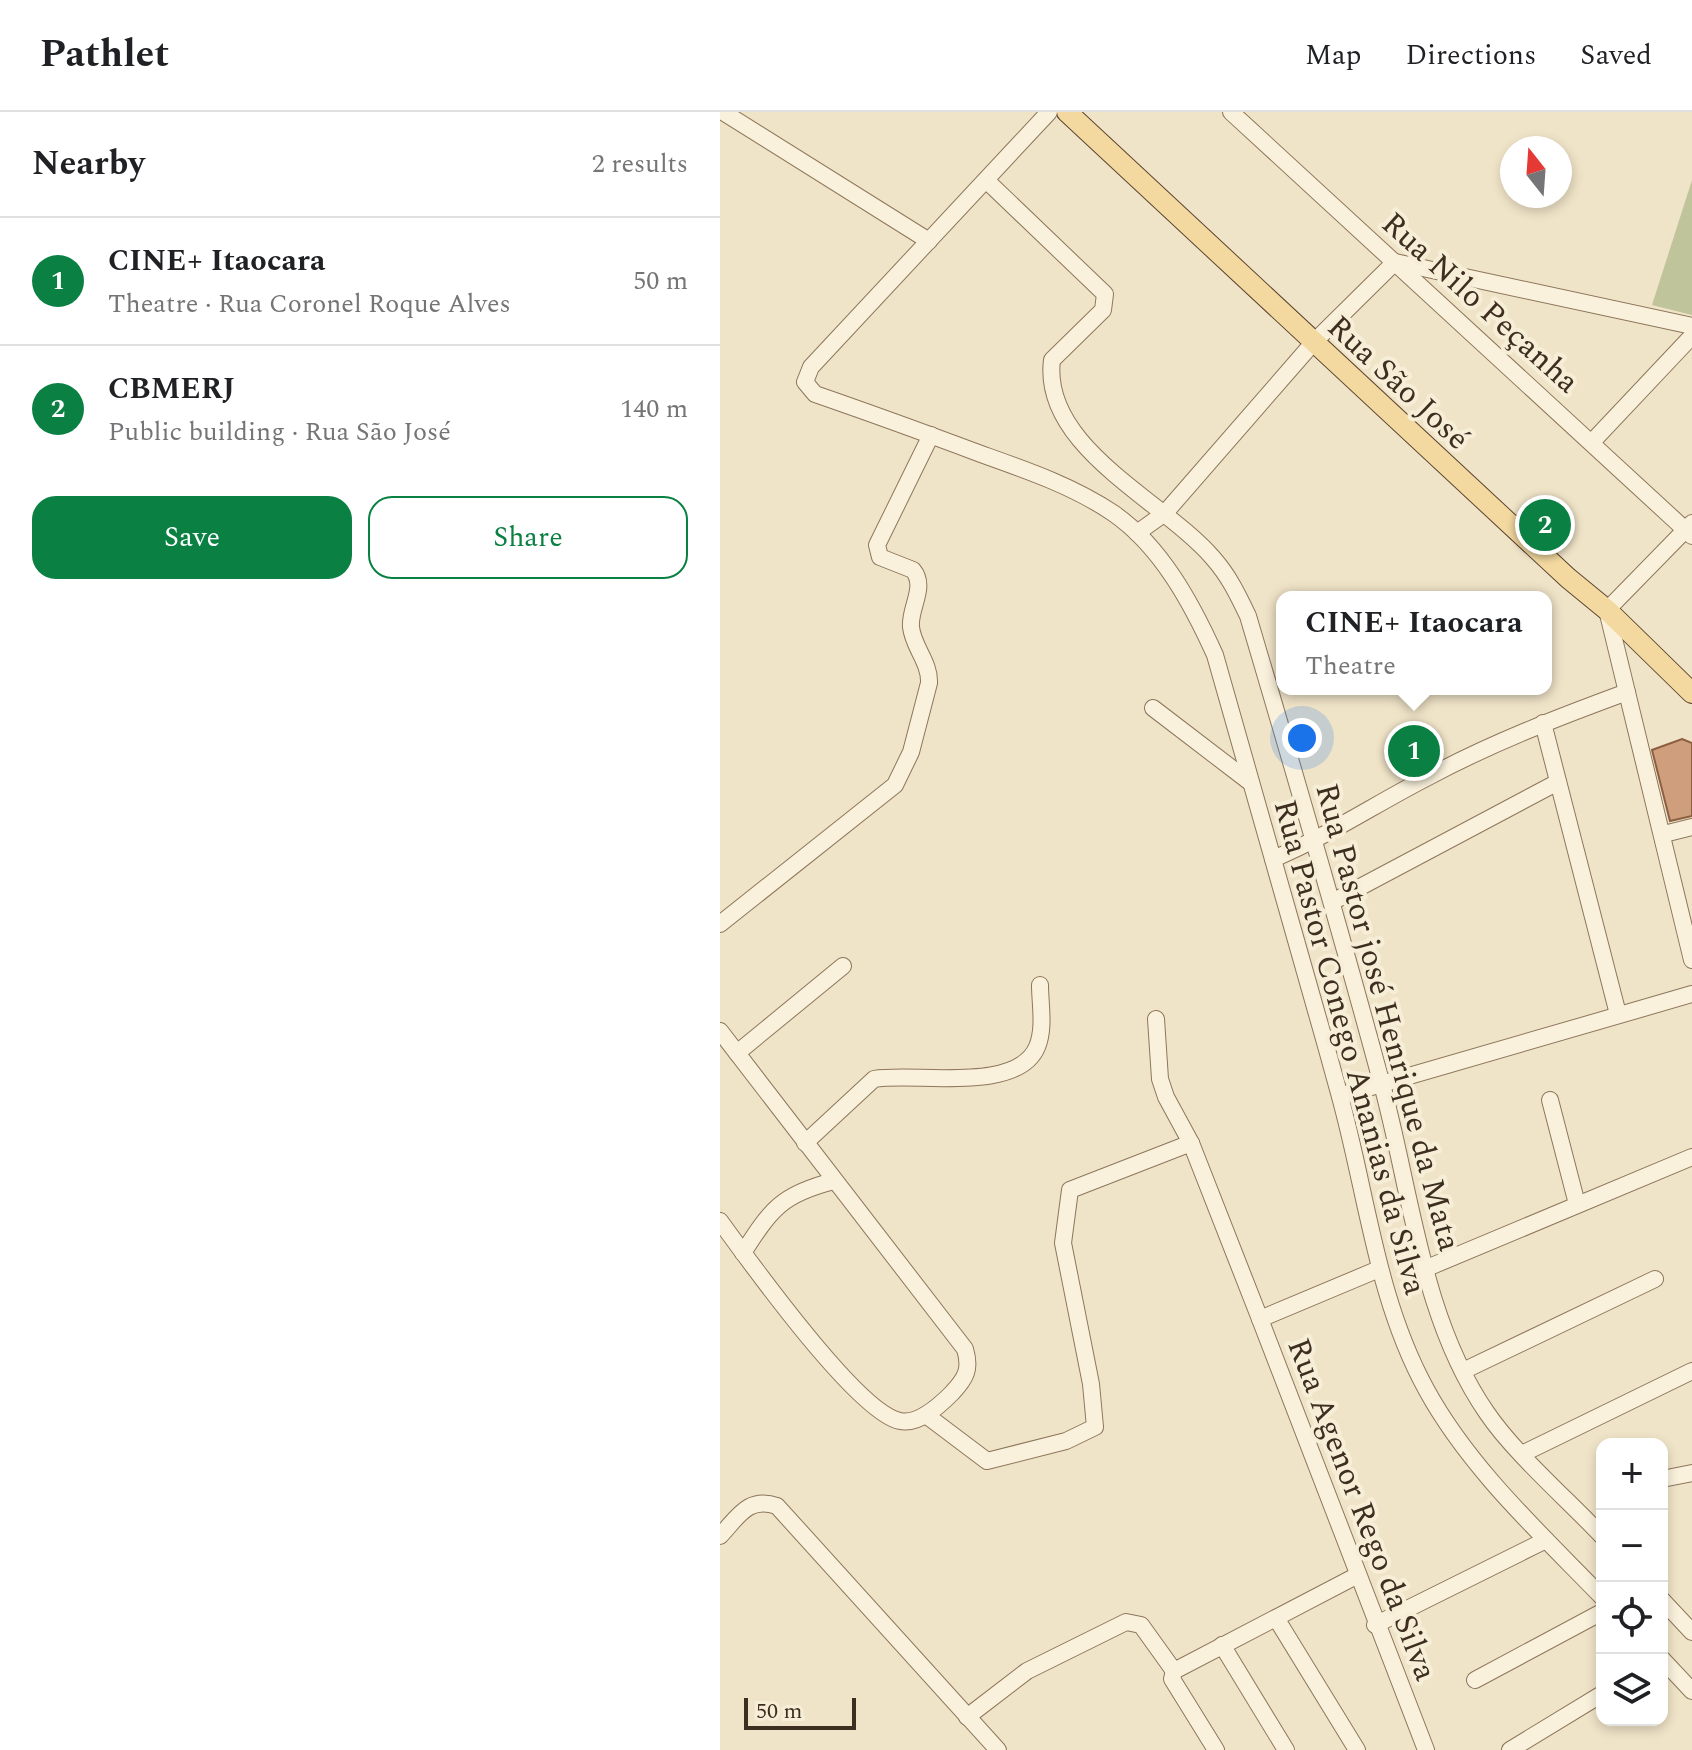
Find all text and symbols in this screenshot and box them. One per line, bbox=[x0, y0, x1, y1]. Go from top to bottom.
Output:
text: Pathlet bbox=[40, 26, 169, 84]
text: Map bbox=[1305, 34, 1362, 77]
text: Directions bbox=[1406, 34, 1536, 77]
text: Saved bbox=[1580, 34, 1652, 77]
north arrow bbox=[1500, 136, 1572, 208]
text: Nearby bbox=[32, 138, 145, 190]
text: 2 results bbox=[592, 144, 688, 184]
street label: Rua Nilo Peçanha bbox=[1370, 201, 1590, 406]
text: CINE+ Itaocara bbox=[108, 238, 325, 284]
text: 1 bbox=[51, 261, 65, 301]
text: 50 m bbox=[633, 261, 688, 301]
text: Theatre · Rua Coronel Roque Alves bbox=[108, 284, 511, 324]
street label: Rua São José bbox=[1316, 304, 1480, 462]
text: CBMERJ bbox=[108, 366, 235, 412]
text: 2 bbox=[51, 389, 65, 429]
text: 140 m bbox=[620, 389, 688, 429]
text: Public building · Rua São José bbox=[108, 412, 451, 452]
pin: 2 bbox=[1519, 495, 1571, 555]
button: Save bbox=[32, 496, 352, 579]
button: Share bbox=[368, 496, 688, 579]
popup bbox=[1276, 591, 1552, 695]
text: CINE+ Itaocara bbox=[1305, 600, 1523, 646]
text: Theatre bbox=[1305, 646, 1396, 686]
your location bbox=[1282, 718, 1322, 758]
pin: 1 bbox=[1388, 721, 1440, 781]
street label: Rua Pastor josé Henrique da Mata bbox=[1301, 778, 1474, 1257]
street label: Rua Pastor Conego Ananias da Silva bbox=[1260, 794, 1439, 1301]
street label: Rua Agenor Rego da Silva bbox=[1274, 1331, 1450, 1688]
map controls bbox=[1596, 1438, 1668, 1726]
button: + bbox=[1596, 1438, 1668, 1510]
button: − bbox=[1596, 1510, 1668, 1582]
button: locate bbox=[1596, 1582, 1668, 1654]
button: layers bbox=[1596, 1654, 1668, 1726]
scale bar bbox=[744, 1694, 856, 1730]
text: 50 m bbox=[756, 1695, 802, 1728]

